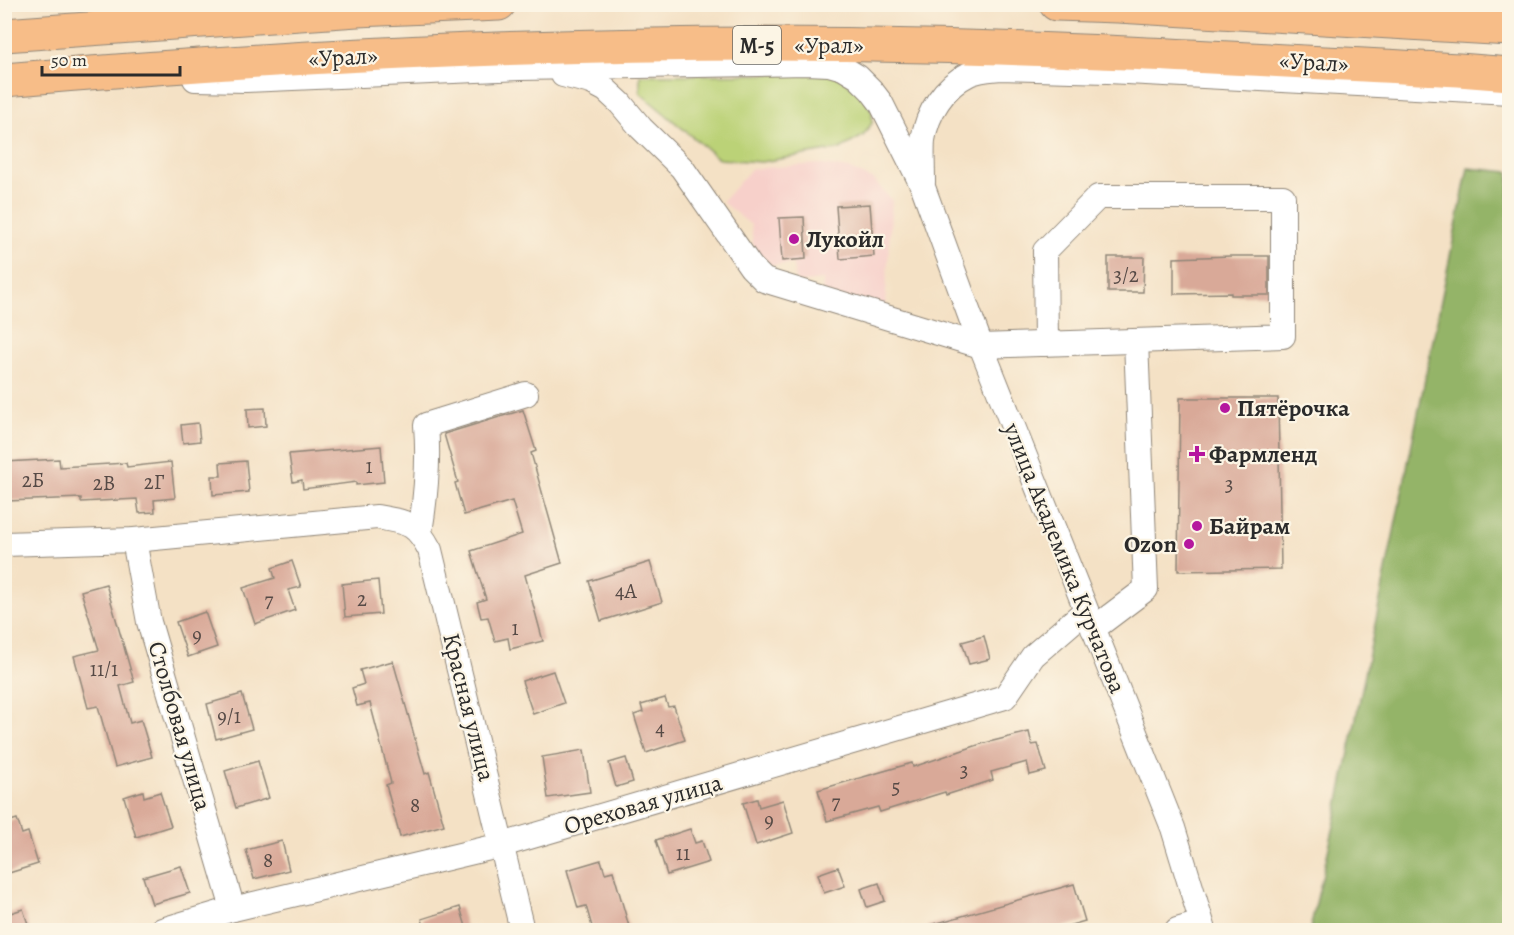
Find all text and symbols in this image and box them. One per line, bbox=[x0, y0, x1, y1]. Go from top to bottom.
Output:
road number: М-5 bbox=[733, 26, 781, 64]
street label: «Урал» bbox=[794, 29, 864, 61]
scale bar bbox=[42, 39, 180, 77]
street label: «Урал» bbox=[308, 39, 378, 75]
street label: «Урал» bbox=[1279, 44, 1349, 80]
text: 50 m bbox=[51, 48, 87, 72]
place label: Лукойл bbox=[806, 223, 884, 255]
marker: Лукойл bbox=[787, 232, 801, 246]
house number: 3/2 bbox=[1113, 261, 1139, 289]
place label: Пятёрочка bbox=[1237, 392, 1350, 424]
marker: Пятёрочка bbox=[1218, 401, 1232, 415]
street label: улица Академика Курчатова bbox=[996, 417, 1134, 698]
place label: Фармленд bbox=[1209, 438, 1317, 470]
marker: Фармленд bbox=[1190, 447, 1204, 461]
house number: 1 bbox=[365, 452, 373, 480]
house number: 2Б bbox=[22, 466, 44, 494]
house number: 2Г bbox=[144, 468, 165, 496]
house number: 2В bbox=[93, 469, 115, 497]
house number: 3 bbox=[1225, 470, 1233, 498]
place label: Байрам bbox=[1209, 510, 1290, 542]
marker: Байрам bbox=[1190, 519, 1204, 533]
place label: Ozon bbox=[1124, 528, 1177, 560]
marker: Ozon bbox=[1182, 537, 1196, 551]
house number: 4А bbox=[615, 577, 638, 605]
house number: 2 bbox=[357, 585, 367, 613]
house number: 7 bbox=[265, 586, 274, 614]
house number: 1 bbox=[511, 614, 519, 642]
house number: 9 bbox=[192, 621, 202, 649]
street label: Красная улица bbox=[435, 630, 503, 784]
street label: Столбовая улица bbox=[141, 638, 219, 814]
house number: 11/1 bbox=[90, 655, 118, 683]
house number: 9/1 bbox=[217, 702, 241, 730]
house number: 4 bbox=[655, 714, 665, 742]
house number: 3 bbox=[960, 756, 968, 784]
street label: Ореховая улица bbox=[560, 766, 726, 842]
house number: 5 bbox=[891, 773, 901, 801]
house number: 7 bbox=[832, 788, 841, 816]
house number: 8 bbox=[410, 791, 420, 819]
house number: 9 bbox=[764, 806, 774, 834]
house number: 11 bbox=[676, 839, 690, 867]
house number: 8 bbox=[263, 846, 273, 874]

